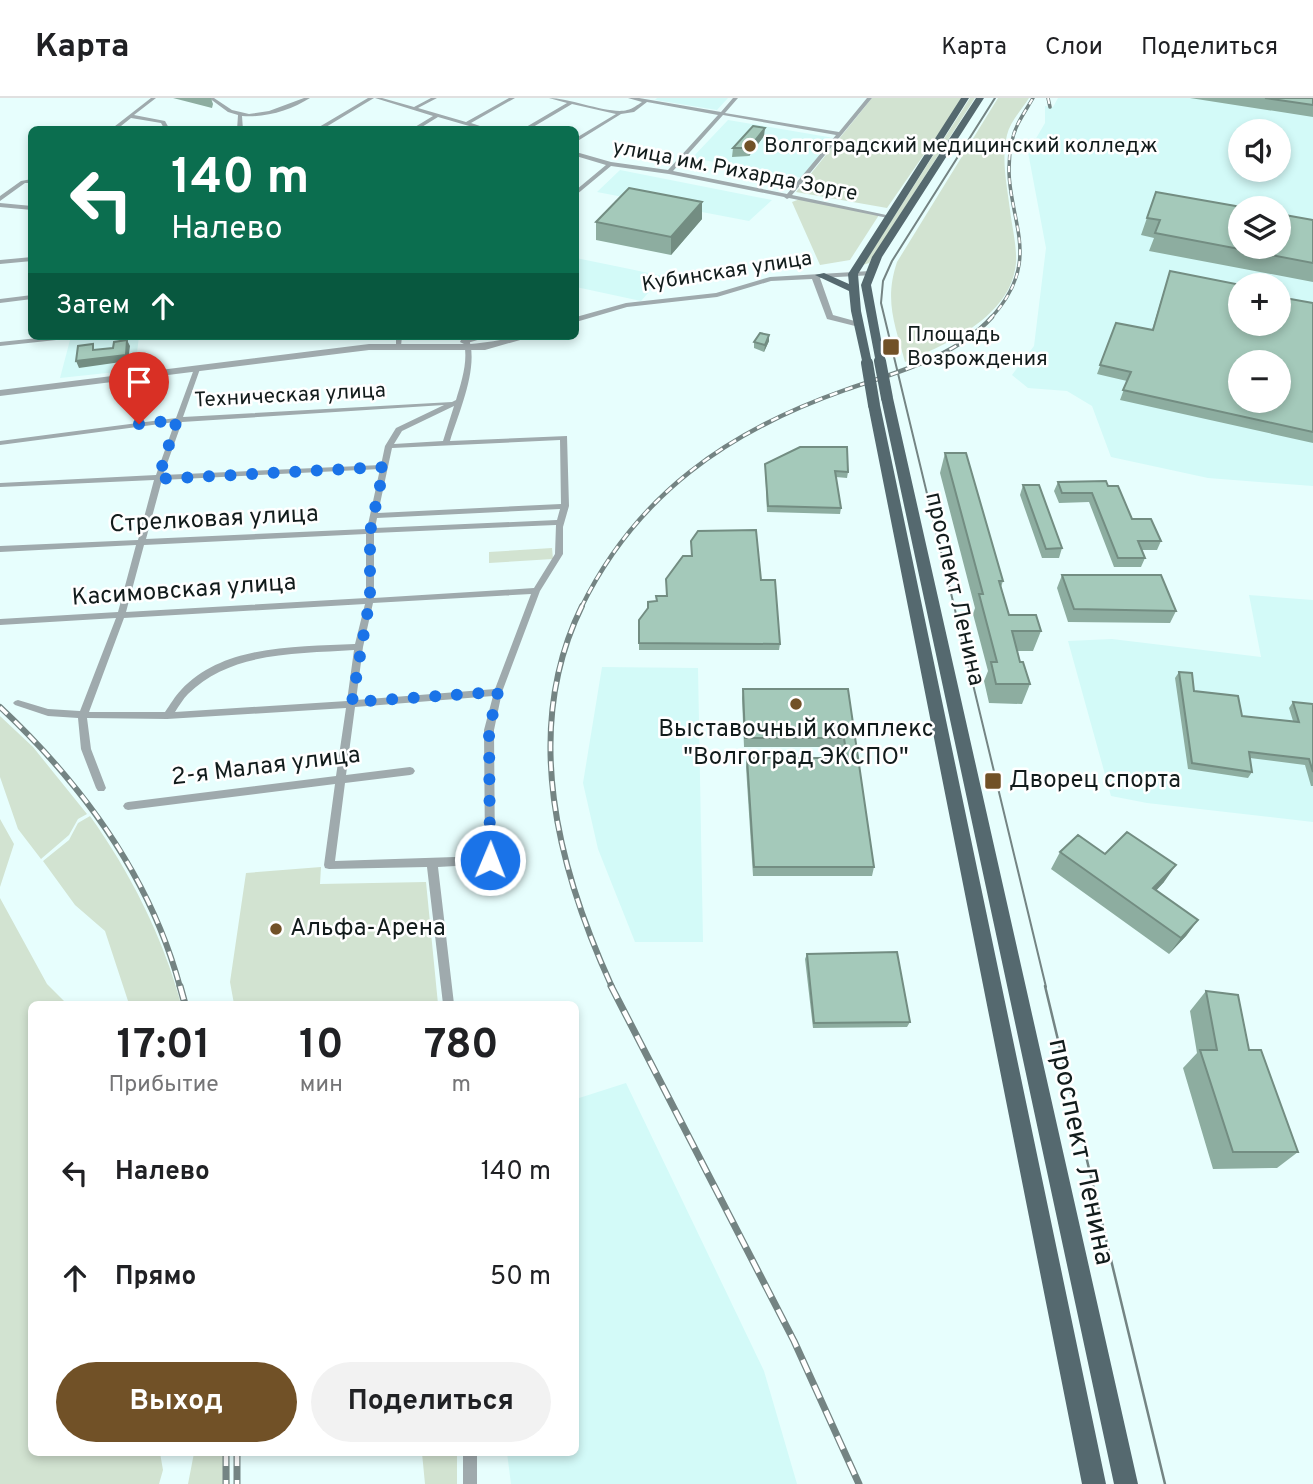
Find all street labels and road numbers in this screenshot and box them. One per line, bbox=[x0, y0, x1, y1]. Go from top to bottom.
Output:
street label: улица им. Рихарда Зорге bbox=[610, 134, 860, 208]
street label: Кубинская улица bbox=[640, 245, 814, 299]
street label: Техническая улица bbox=[193, 377, 387, 415]
street label: проспект Ленина bbox=[917, 489, 991, 689]
street label: Стрелковая улица bbox=[109, 500, 319, 540]
street label: Касимовская улица bbox=[71, 568, 297, 614]
street label: 2-я Малая улица bbox=[170, 741, 362, 793]
street label: проспект Ленина bbox=[1038, 1035, 1122, 1269]

